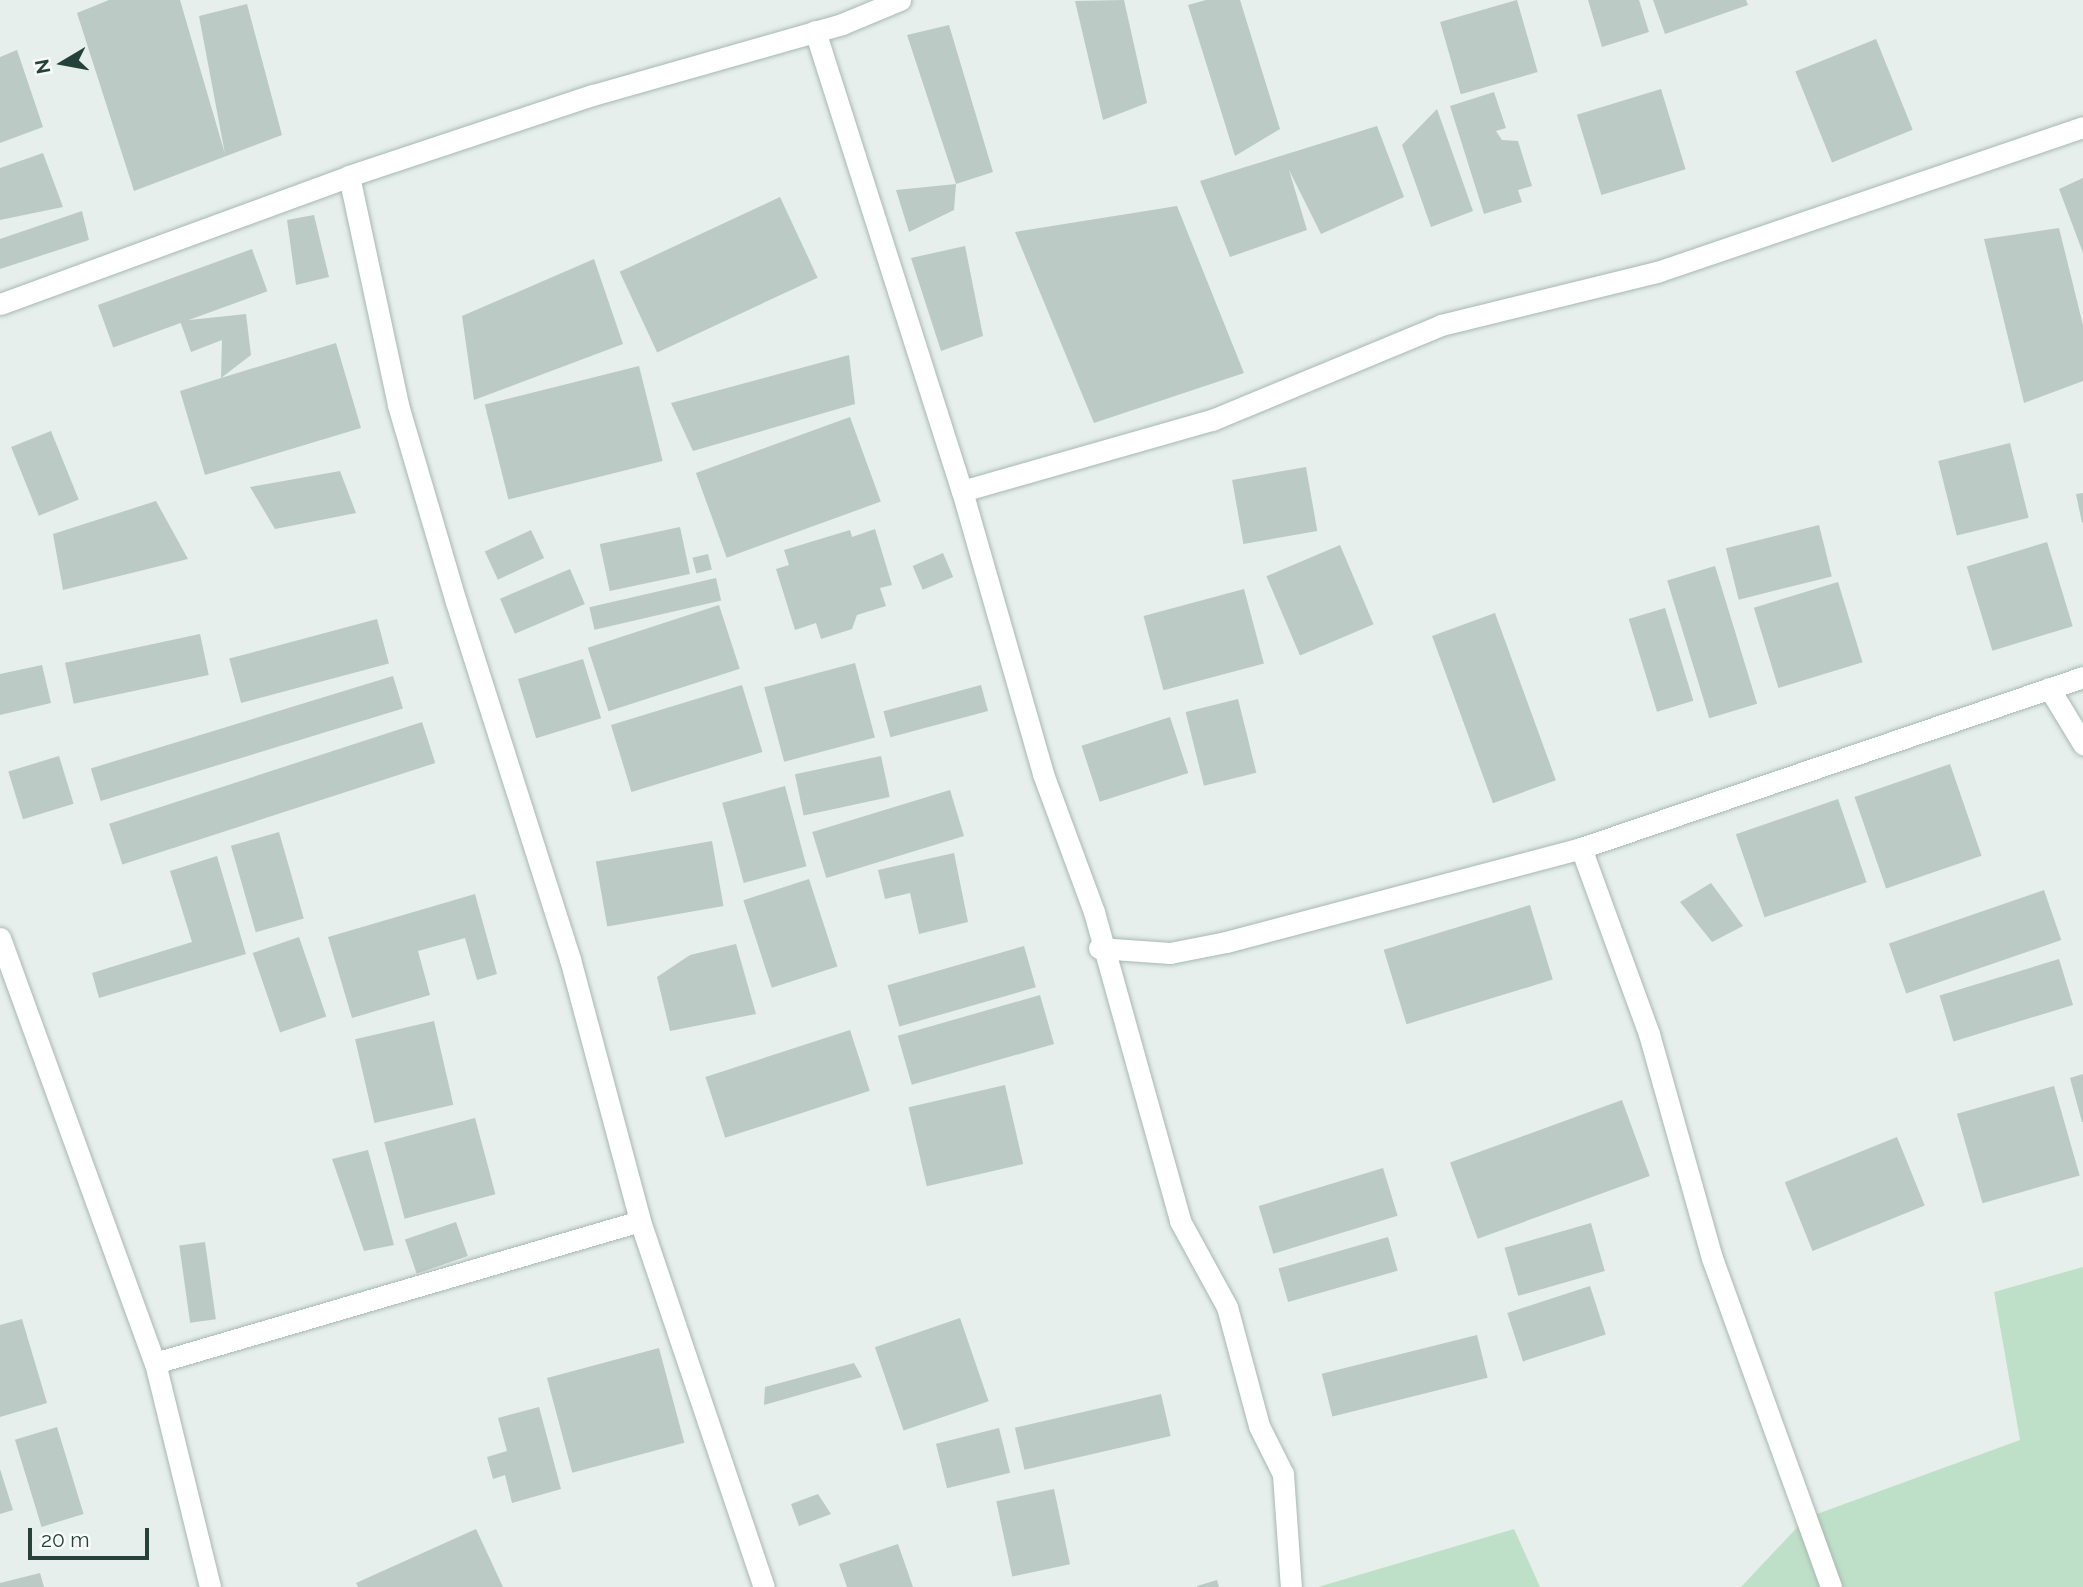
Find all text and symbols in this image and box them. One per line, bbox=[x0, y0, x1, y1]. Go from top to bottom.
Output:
north arrow bbox=[28, 28, 98, 98]
text: N bbox=[30, 58, 54, 76]
scale bar bbox=[32, 1514, 152, 1558]
text: 20 m bbox=[41, 1527, 89, 1552]

